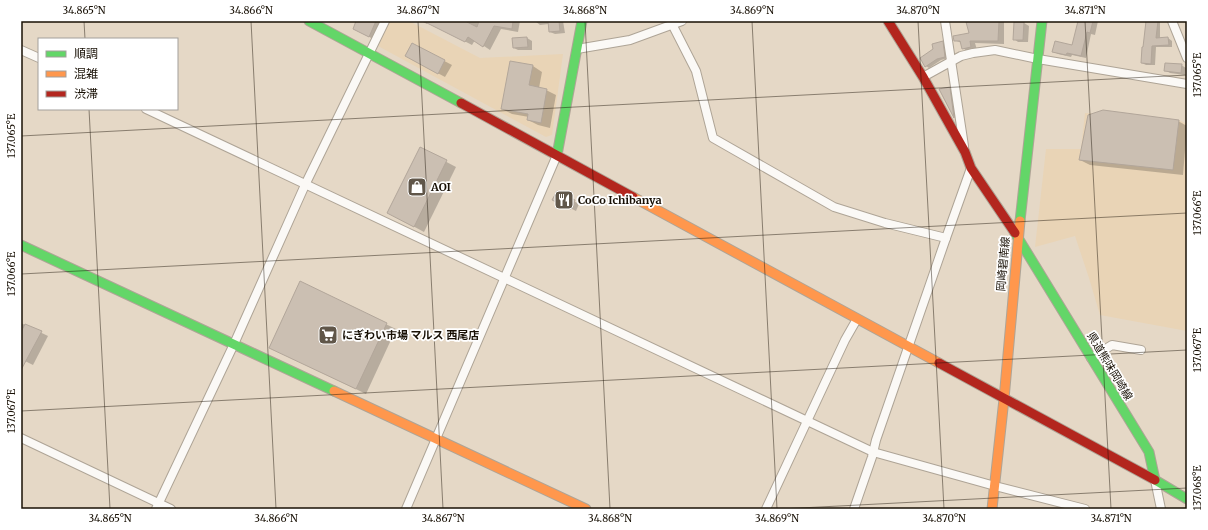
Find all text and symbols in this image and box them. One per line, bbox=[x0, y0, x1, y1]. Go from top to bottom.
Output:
text: 34.865°N bbox=[62, 4, 106, 17]
text: 34.866°N bbox=[229, 4, 273, 17]
text: 34.867°N bbox=[396, 4, 440, 17]
text: 34.868°N bbox=[563, 4, 607, 17]
text: 34.869°N bbox=[730, 4, 774, 17]
text: 34.870°N bbox=[896, 4, 940, 17]
text: 34.871°N bbox=[1064, 4, 1106, 17]
legend bbox=[38, 38, 178, 110]
text: 順調 bbox=[74, 46, 98, 61]
text: 137.065°E bbox=[1191, 52, 1204, 97]
text: 混雑 bbox=[74, 66, 98, 81]
text: 渋滞 bbox=[74, 86, 98, 101]
text: 137.065°E bbox=[5, 113, 18, 158]
shop icon: AOI bbox=[406, 176, 428, 198]
place label: AOI bbox=[430, 180, 451, 194]
restaurant icon: CoCo Ichibanya bbox=[553, 189, 575, 211]
text: 137.066°E bbox=[1191, 190, 1204, 235]
place label: CoCo Ichibanya bbox=[578, 193, 662, 207]
street label: 岡崎碧南線 bbox=[994, 236, 1012, 292]
text: 137.066°E bbox=[5, 251, 18, 296]
supermarket icon: にぎわい市場 マルス 西尾店 bbox=[317, 324, 339, 346]
text: 137.067°E bbox=[1191, 327, 1204, 372]
place label: にぎわい市場 マルス 西尾店 bbox=[342, 328, 479, 342]
street label: 県道熊味岡崎線 bbox=[1084, 329, 1136, 403]
text: 137.067°E bbox=[5, 388, 18, 433]
text: 137.068°E bbox=[1191, 465, 1204, 511]
text: 34.865°N bbox=[88, 512, 132, 525]
text: 34.866°N bbox=[254, 512, 298, 525]
text: 34.867°N bbox=[421, 512, 465, 525]
text: 34.868°N bbox=[588, 512, 632, 525]
text: 34.869°N bbox=[755, 512, 799, 525]
text: 34.870°N bbox=[922, 512, 966, 525]
text: 34.871°N bbox=[1090, 512, 1132, 525]

